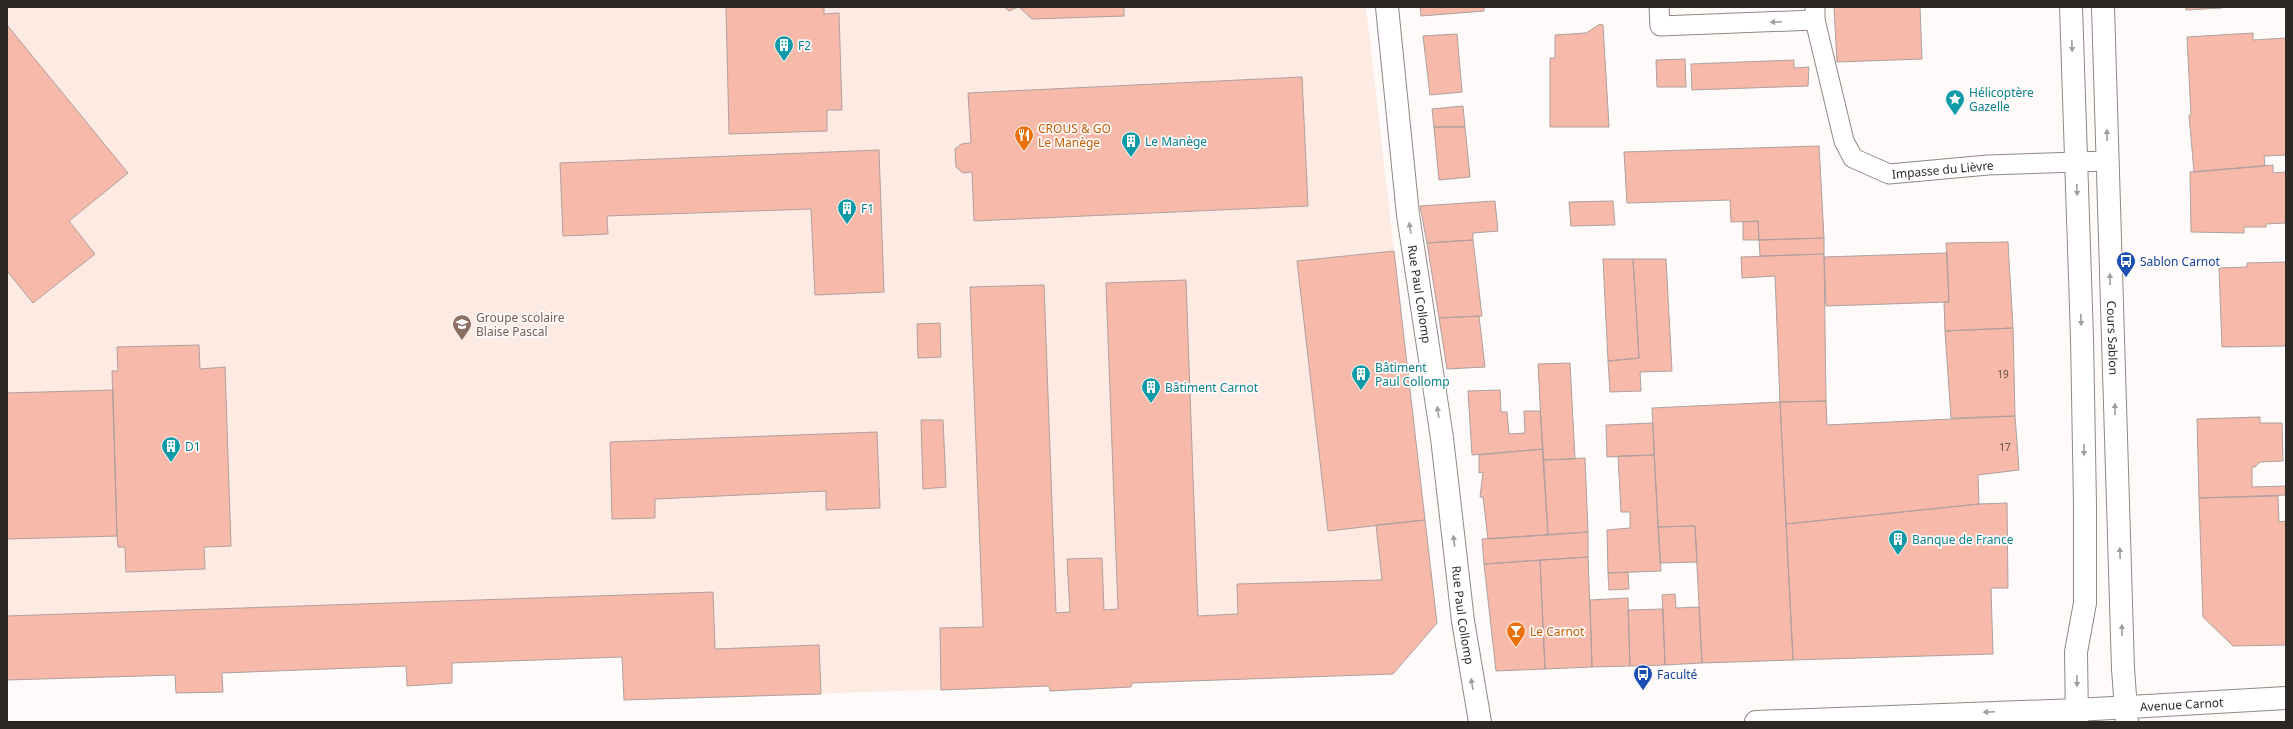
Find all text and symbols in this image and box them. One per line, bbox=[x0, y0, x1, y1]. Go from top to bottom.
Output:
one-way arrow bbox=[1770, 18, 1782, 25]
building icon: F2 bbox=[773, 34, 795, 62]
place label: F2 bbox=[798, 37, 811, 54]
one-way arrow bbox=[2069, 40, 2075, 53]
place label: Hélicoptère Gazelle bbox=[1969, 84, 2034, 115]
place icon: Hélicoptère Gazelle bbox=[1944, 88, 1966, 116]
place label: CROUS & GO Le Manège bbox=[1038, 120, 1111, 151]
restaurant icon: CROUS & GO Le Manège bbox=[1013, 124, 1035, 152]
one-way arrow bbox=[2104, 128, 2110, 141]
building icon: Le Manège bbox=[1120, 130, 1142, 158]
place label: Le Manège bbox=[1145, 133, 1207, 150]
street label: Impasse du Lièvre bbox=[1891, 156, 1994, 182]
one-way arrow bbox=[2074, 184, 2080, 197]
building icon: F1 bbox=[836, 197, 858, 225]
place label: F1 bbox=[861, 200, 874, 217]
one-way arrow bbox=[1407, 222, 1413, 234]
street label: Rue Paul Collomp bbox=[1404, 244, 1436, 344]
bus stop icon: Sablon Carnot bbox=[2115, 250, 2137, 278]
place label: Sablon Carnot bbox=[2140, 253, 2221, 270]
one-way arrow bbox=[2107, 272, 2113, 285]
street label: Cours Sablon bbox=[2103, 300, 2123, 375]
place label: Groupe scolaire Blaise Pascal bbox=[476, 309, 565, 340]
school or university icon: Groupe scolaire Blaise Pascal bbox=[451, 313, 473, 341]
one-way arrow bbox=[2078, 314, 2084, 327]
place label: Bâtiment Paul Collomp bbox=[1375, 359, 1450, 390]
building icon: Bâtiment Paul Collomp bbox=[1350, 363, 1372, 391]
house number: 19 bbox=[1997, 367, 2009, 381]
building icon: Bâtiment Carnot bbox=[1140, 376, 1162, 404]
place label: Bâtiment Carnot bbox=[1165, 379, 1259, 396]
one-way arrow bbox=[2111, 403, 2118, 415]
one-way arrow bbox=[1435, 406, 1441, 418]
building icon: D1 bbox=[160, 435, 182, 463]
place label: D1 bbox=[185, 438, 201, 455]
house number: 17 bbox=[1999, 440, 2011, 454]
one-way arrow bbox=[2081, 444, 2087, 457]
building icon: Banque de France bbox=[1887, 528, 1909, 556]
place label: Banque de France bbox=[1912, 531, 2014, 548]
one-way arrow bbox=[1451, 535, 1457, 547]
one-way arrow bbox=[2117, 546, 2123, 559]
street label: Rue Paul Collomp bbox=[1448, 565, 1479, 666]
bar icon: Le Carnot bbox=[1505, 620, 1527, 648]
place label: Le Carnot bbox=[1530, 623, 1585, 640]
one-way arrow bbox=[2119, 623, 2125, 636]
bus stop icon: Faculté bbox=[1632, 663, 1654, 691]
place label: Faculté bbox=[1657, 666, 1698, 683]
one-way arrow bbox=[2074, 675, 2080, 688]
one-way arrow bbox=[1469, 678, 1475, 690]
street label: Avenue Carnot bbox=[2139, 693, 2224, 715]
one-way arrow bbox=[1983, 709, 1995, 716]

